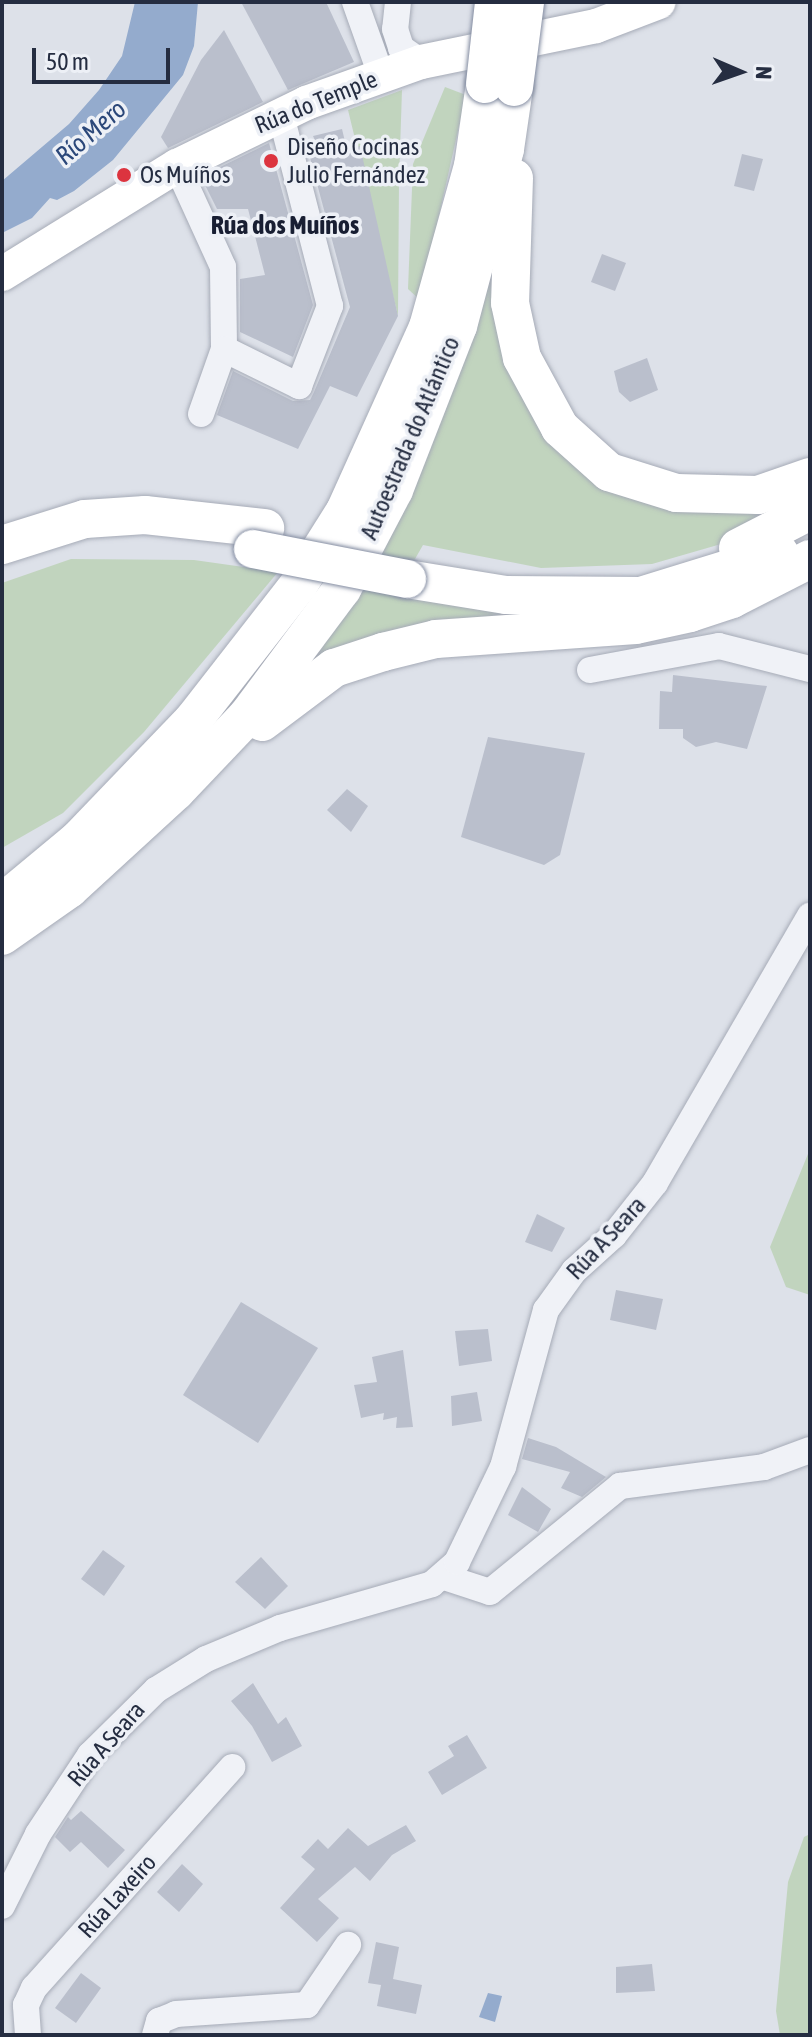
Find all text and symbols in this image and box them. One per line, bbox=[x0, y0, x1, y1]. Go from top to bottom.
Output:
scale bar bbox=[36, 32, 174, 82]
north arrow bbox=[700, 32, 780, 112]
text: 50 m bbox=[46, 48, 89, 75]
street label: Rúa do Temple bbox=[251, 64, 381, 140]
text: N bbox=[751, 66, 777, 80]
water label: Río Mero bbox=[49, 94, 133, 172]
place label: Diseño Cocinas Julio Fernández bbox=[287, 133, 425, 189]
marker: Diseño Cocinas Julio Fernández bbox=[262, 152, 280, 170]
place label: Os Muíños bbox=[140, 161, 230, 189]
marker: Os Muíños bbox=[115, 166, 133, 184]
district label: Rúa dos Muíños bbox=[211, 210, 359, 242]
street label: Autoestrada do Atlántico bbox=[354, 332, 466, 544]
street label: Rúa A Seara bbox=[560, 1191, 652, 1285]
street label: Rúa A Seara bbox=[61, 1696, 151, 1792]
street label: Rúa Laxeiro bbox=[72, 1848, 162, 1944]

